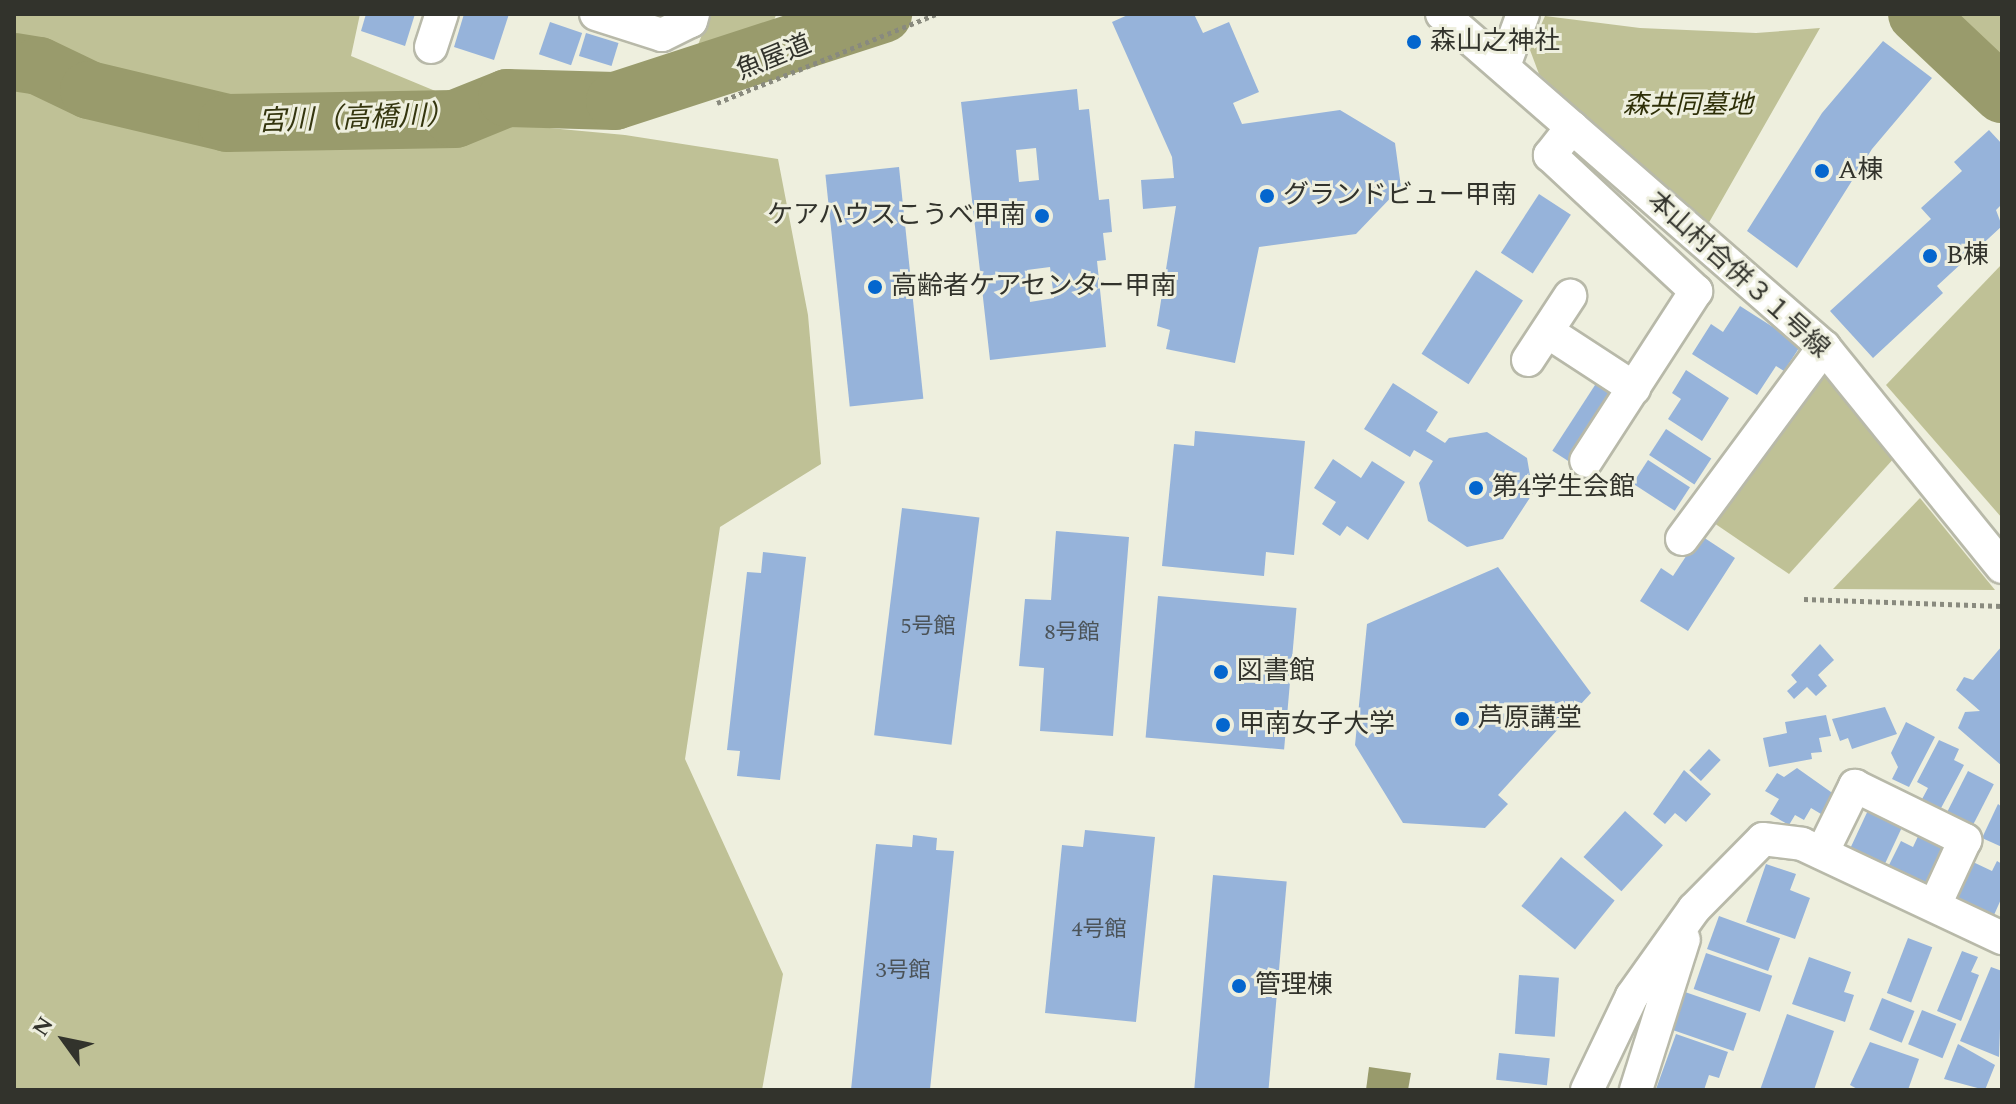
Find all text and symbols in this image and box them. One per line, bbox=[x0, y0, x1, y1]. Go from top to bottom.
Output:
place label: 森山之神社 bbox=[1430, 26, 1560, 58]
street label: 魚屋道 bbox=[732, 29, 816, 87]
marker: 森山之神社 bbox=[1405, 33, 1423, 51]
park label: 森共同墓地 bbox=[1623, 90, 1753, 122]
water label: 宮川（高橋川） bbox=[257, 99, 455, 139]
place label: A棟 bbox=[1838, 155, 1883, 187]
marker: A棟 bbox=[1813, 162, 1831, 180]
place label: グランドビュー甲南 bbox=[1283, 180, 1517, 212]
street label: 本山村合併３１号線 bbox=[1641, 185, 1835, 365]
marker: グランドビュー甲南 bbox=[1258, 187, 1276, 205]
place label: ケアハウスこうべ甲南 bbox=[766, 200, 1026, 232]
marker: ケアハウスこうべ甲南 bbox=[1033, 207, 1051, 225]
place label: B棟 bbox=[1946, 240, 1989, 272]
marker: B棟 bbox=[1921, 247, 1939, 265]
place label: 高齢者ケアセンター甲南 bbox=[891, 271, 1177, 303]
marker: 高齢者ケアセンター甲南 bbox=[866, 278, 884, 296]
place label: 第4学生会館 bbox=[1492, 472, 1635, 504]
marker: 第4学生会館 bbox=[1467, 479, 1485, 497]
house number: 5号館 bbox=[901, 614, 955, 640]
house number: 8号館 bbox=[1045, 620, 1099, 646]
place label: 図書館 bbox=[1237, 656, 1315, 688]
marker: 図書館 bbox=[1212, 663, 1230, 681]
place label: 芦原講堂 bbox=[1478, 703, 1582, 735]
place label: 甲南女子大学 bbox=[1239, 709, 1395, 741]
marker: 芦原講堂 bbox=[1453, 710, 1471, 728]
marker: 甲南女子大学 bbox=[1214, 716, 1232, 734]
house number: 4号館 bbox=[1072, 917, 1126, 943]
house number: 3号館 bbox=[876, 958, 930, 984]
place label: 管理棟 bbox=[1255, 970, 1333, 1002]
marker: 管理棟 bbox=[1230, 977, 1248, 995]
north arrow bbox=[24, 1000, 104, 1080]
text: N bbox=[25, 1010, 62, 1043]

